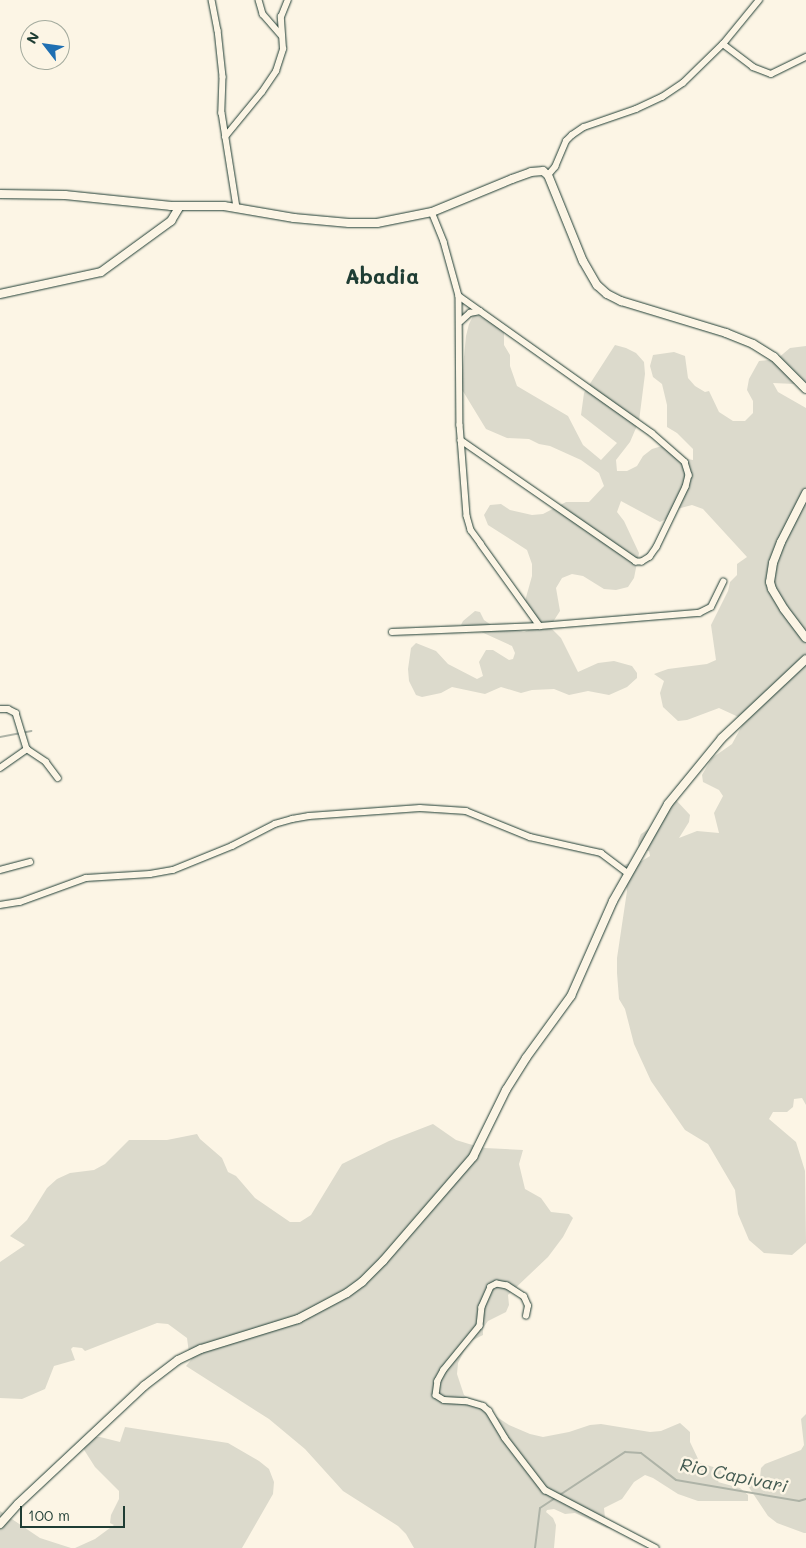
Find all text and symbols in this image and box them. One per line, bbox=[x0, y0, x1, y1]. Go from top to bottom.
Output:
north arrow bbox=[20, 20, 70, 70]
text: N bbox=[22, 28, 43, 47]
district label: Abadia bbox=[345, 263, 419, 289]
water label: Rio Capivari bbox=[678, 1453, 790, 1497]
scale bar bbox=[22, 1496, 128, 1528]
text: 100 m bbox=[28, 1505, 70, 1525]

